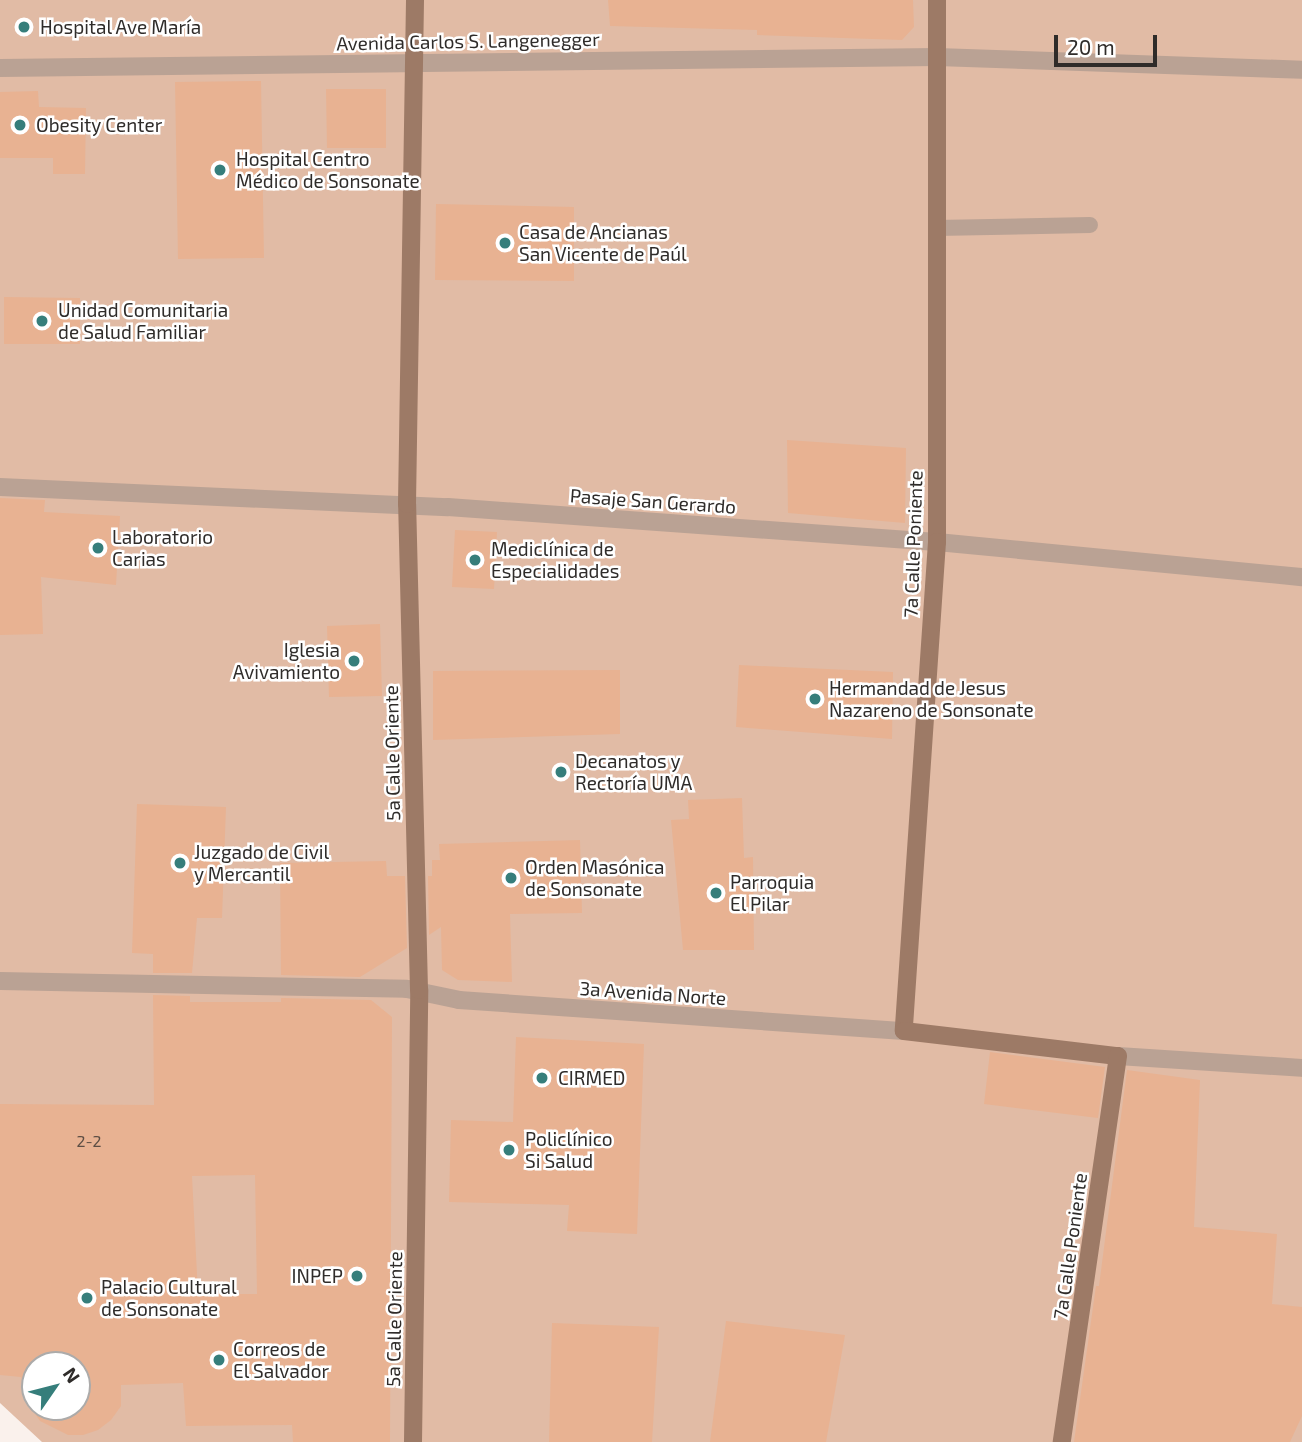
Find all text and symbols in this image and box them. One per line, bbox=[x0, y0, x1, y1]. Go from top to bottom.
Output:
place label: Hospital Ave María bbox=[40, 16, 202, 38]
marker: Hospital Ave María bbox=[14, 17, 34, 37]
scale bar bbox=[1057, 21, 1160, 65]
street label: Avenida Carlos S. Langenegger bbox=[336, 27, 600, 55]
text: 20 m bbox=[1067, 34, 1115, 59]
place label: Obesity Center bbox=[36, 114, 163, 136]
marker: Obesity Center bbox=[10, 115, 30, 135]
place label: Hospital Centro Médico de Sonsonate bbox=[236, 148, 420, 192]
marker: Hospital Centro Médico de Sonsonate bbox=[210, 160, 230, 180]
place label: Casa de Ancianas San Vicente de Paúl bbox=[519, 221, 687, 265]
marker: Casa de Ancianas San Vicente de Paúl bbox=[497, 235, 513, 251]
place label: Unidad Comunitaria de Salud Familiar bbox=[58, 299, 228, 343]
marker: Unidad Comunitaria de Salud Familiar bbox=[32, 311, 52, 331]
street label: 7a Calle Poniente bbox=[899, 470, 927, 618]
street label: Pasaje San Gerardo bbox=[569, 484, 737, 518]
place label: Laboratorio Carias bbox=[112, 526, 213, 570]
place label: Mediclínica de Especialidades bbox=[491, 538, 619, 582]
marker: Laboratorio Carias bbox=[90, 540, 106, 556]
marker: Mediclínica de Especialidades bbox=[465, 550, 485, 570]
place label: Iglesia Avivamiento bbox=[233, 639, 340, 683]
marker: Iglesia Avivamiento bbox=[346, 653, 362, 669]
place label: Hermandad de Jesus Nazareno de Sonsonate bbox=[829, 677, 1034, 721]
street label: 5a Calle Oriente bbox=[379, 685, 405, 821]
marker: Hermandad de Jesus Nazareno de Sonsonate bbox=[807, 691, 823, 707]
place label: Decanatos y Rectoría UMA bbox=[575, 750, 692, 794]
marker: Decanatos y Rectoría UMA bbox=[553, 764, 569, 780]
place label: Juzgado de Civil y Mercantil bbox=[194, 841, 329, 885]
marker: Juzgado de Civil y Mercantil bbox=[172, 855, 188, 871]
place label: Orden Masónica de Sonsonate bbox=[525, 856, 664, 900]
marker: Orden Masónica de Sonsonate bbox=[503, 870, 519, 886]
place label: Parroquia El Pilar bbox=[730, 871, 814, 915]
marker: Parroquia El Pilar bbox=[708, 885, 724, 901]
street label: 3a Avenida Norte bbox=[579, 976, 727, 1010]
place label: CIRMED bbox=[558, 1067, 625, 1089]
marker: CIRMED bbox=[532, 1068, 552, 1088]
place label: Policlínico Si Salud bbox=[525, 1128, 613, 1172]
house number: 2-2 bbox=[76, 1131, 102, 1151]
marker: Policlínico Si Salud bbox=[499, 1140, 519, 1160]
street label: 7a Calle Poniente bbox=[1048, 1171, 1092, 1321]
street label: 5a Calle Oriente bbox=[381, 1251, 407, 1387]
place label: INPEP bbox=[292, 1265, 343, 1287]
marker: INPEP bbox=[349, 1268, 365, 1284]
place label: Palacio Cultural de Sonsonate bbox=[101, 1276, 237, 1320]
marker: Palacio Cultural de Sonsonate bbox=[79, 1290, 95, 1306]
place label: Correos de El Salvador bbox=[233, 1338, 330, 1382]
north arrow bbox=[21, 1351, 91, 1421]
marker: Correos de El Salvador bbox=[211, 1352, 227, 1368]
text: N bbox=[59, 1363, 85, 1387]

